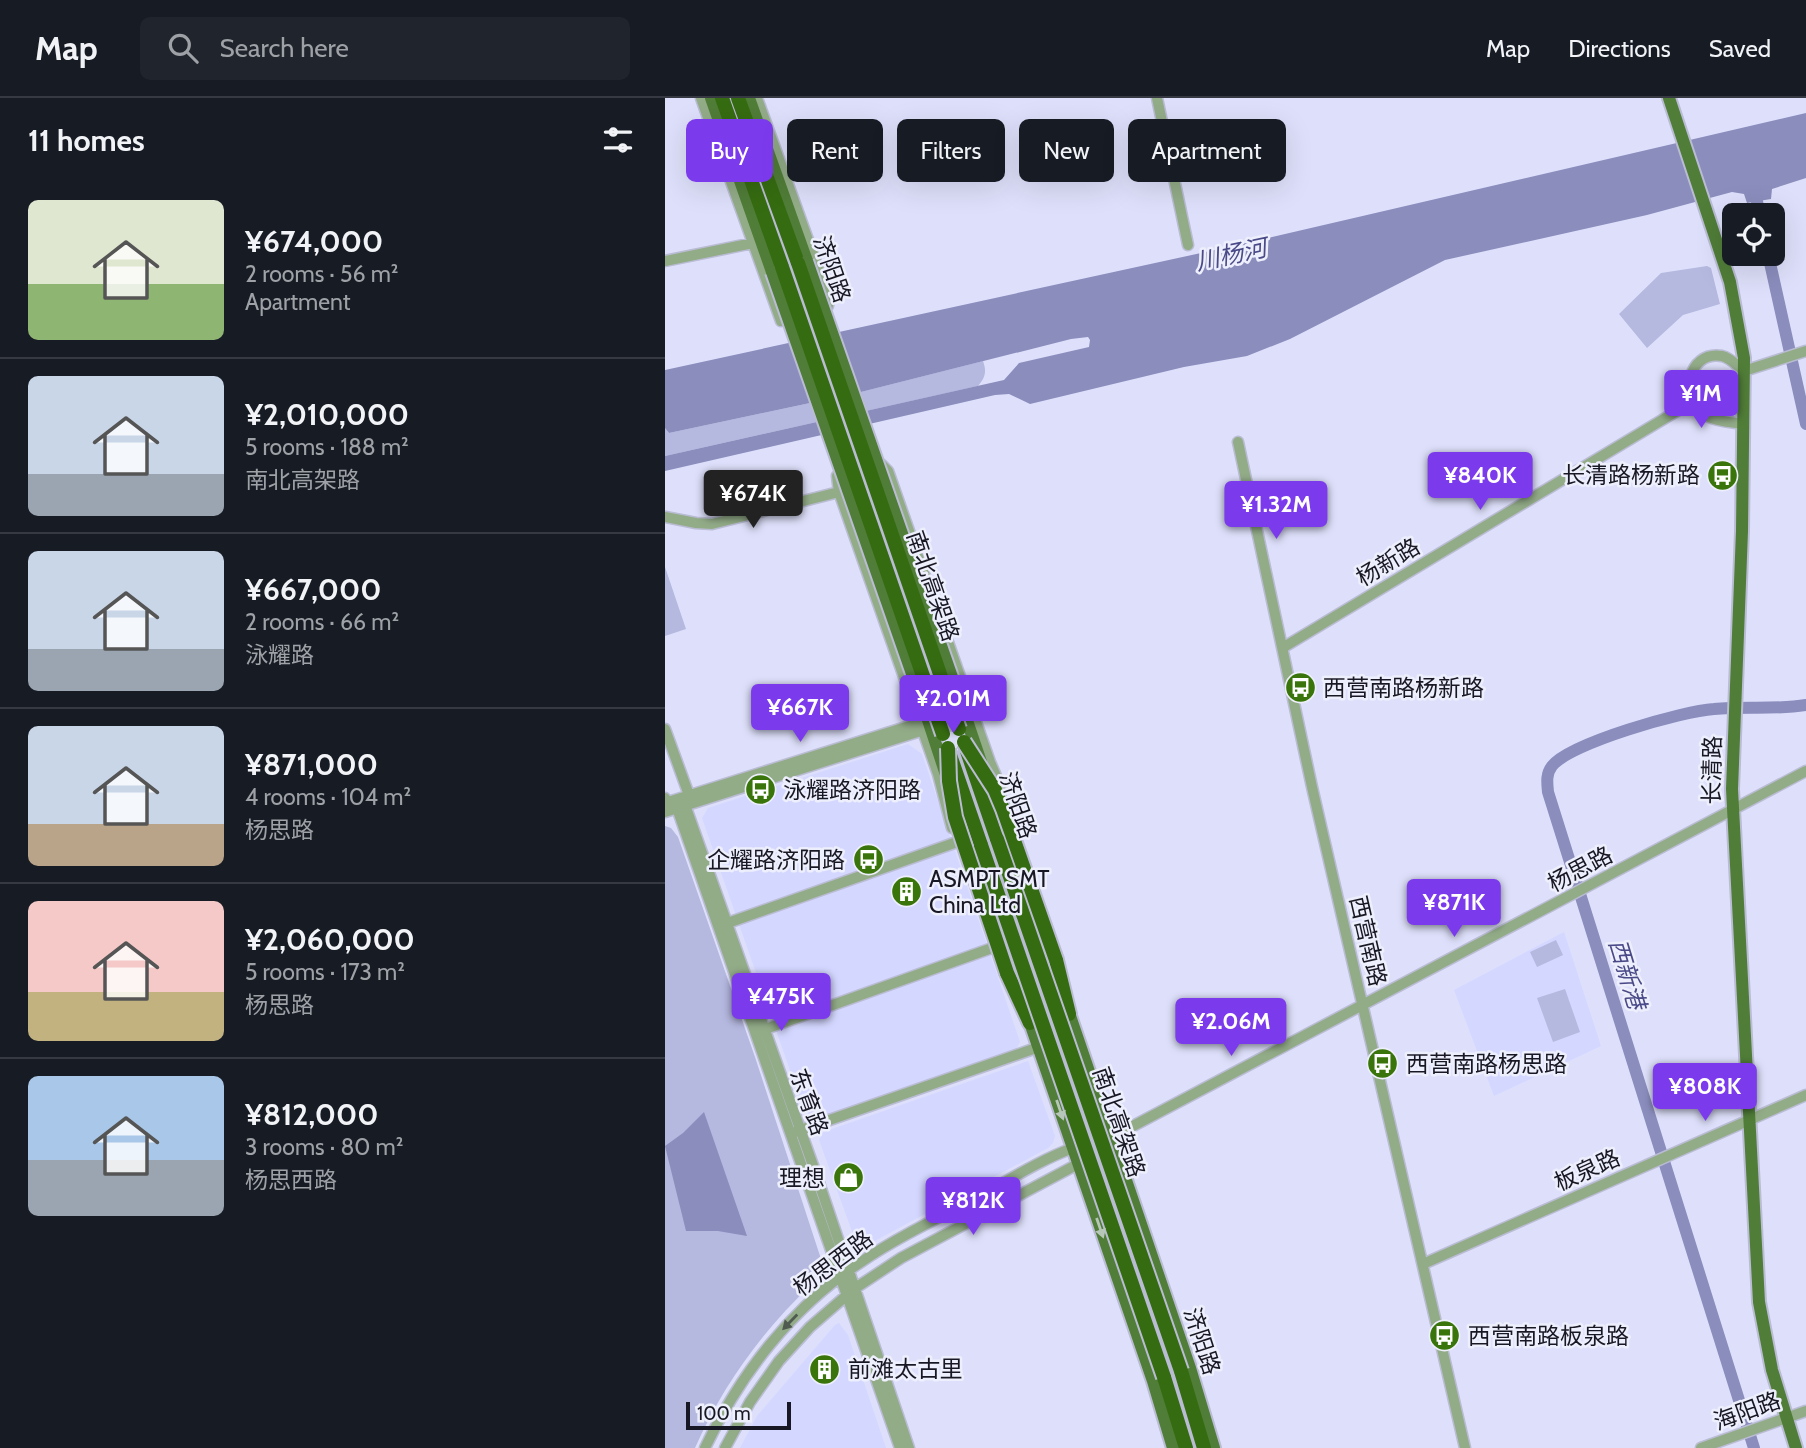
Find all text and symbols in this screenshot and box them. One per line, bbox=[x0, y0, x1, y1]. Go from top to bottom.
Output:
search box bbox=[140, 17, 630, 80]
text: Map bbox=[35, 28, 98, 68]
icon: search bbox=[164, 29, 202, 67]
text: Search here bbox=[220, 32, 349, 64]
text: Map bbox=[1486, 34, 1530, 63]
text: Directions bbox=[1568, 34, 1671, 63]
text: Saved bbox=[1709, 34, 1771, 63]
chip: Buy bbox=[686, 119, 773, 182]
chip: Rent bbox=[787, 119, 883, 182]
chip: Filters bbox=[897, 119, 1005, 182]
chip: New bbox=[1019, 119, 1114, 182]
chip: Apartment bbox=[1128, 119, 1286, 182]
icon: filters bbox=[599, 121, 637, 159]
text: 11 homes bbox=[28, 122, 145, 159]
map controls bbox=[1722, 203, 1785, 266]
button: locate bbox=[1722, 203, 1785, 266]
text: ¥674,000 bbox=[245, 223, 383, 260]
icon: home bbox=[84, 228, 168, 312]
street label: 济阳路 bbox=[808, 232, 856, 306]
water label: 川杨河 bbox=[1193, 232, 1273, 276]
text: 2 rooms · 56 m² bbox=[245, 260, 399, 288]
text: Apartment bbox=[245, 288, 350, 316]
pin: ¥1M bbox=[1667, 370, 1735, 430]
text: ¥1M bbox=[1680, 379, 1722, 407]
text: ¥2,010,000 bbox=[245, 396, 409, 433]
icon: home bbox=[84, 404, 168, 488]
text: 5 rooms · 188 m² bbox=[245, 433, 409, 461]
pin: ¥840K bbox=[1431, 452, 1529, 512]
bus stop icon: 长清路杨新路 bbox=[1706, 458, 1740, 492]
text: ¥840K bbox=[1444, 461, 1516, 489]
place label: 长清路杨新路 bbox=[1562, 461, 1700, 489]
text: 南北高架路 bbox=[245, 466, 360, 494]
pin: ¥674K bbox=[704, 470, 802, 530]
text: ¥674K bbox=[720, 479, 786, 507]
pin: ¥1.32M bbox=[1219, 482, 1333, 541]
text: ¥1.32M bbox=[1240, 490, 1312, 518]
street label: 南北高架路 bbox=[901, 527, 965, 645]
street label: 杨新路 bbox=[1351, 532, 1425, 592]
text: ¥667,000 bbox=[245, 571, 381, 608]
icon: home bbox=[84, 579, 168, 663]
text: 2 rooms · 66 m² bbox=[245, 608, 399, 636]
text: 泳耀路 bbox=[245, 641, 314, 669]
bus stop icon: 西营南路杨新路 bbox=[1283, 671, 1317, 705]
place label: 西营南路杨新路 bbox=[1323, 674, 1484, 702]
pin: ¥2.01M bbox=[896, 676, 1010, 735]
pin: ¥667K bbox=[751, 684, 849, 744]
text: ¥2.01M bbox=[916, 684, 990, 712]
text: ¥667K bbox=[767, 693, 833, 721]
street label: 长清路 bbox=[1697, 735, 1727, 805]
text: ¥871,000 bbox=[245, 746, 378, 783]
icon: home bbox=[84, 754, 168, 838]
street label: 济阳路 bbox=[994, 768, 1042, 842]
bus stop icon: 泳耀路济阳路 bbox=[743, 773, 777, 807]
place label: 泳耀路济阳路 bbox=[783, 776, 921, 804]
text: 4 rooms · 104 m² bbox=[245, 783, 411, 811]
text: 杨思路 bbox=[245, 816, 314, 844]
street label: 杨思路 bbox=[1543, 840, 1617, 898]
bus stop icon: 企耀路济阳路 bbox=[851, 843, 885, 877]
place label: 企耀路济阳路 bbox=[707, 846, 845, 874]
place label: ASMPT SMT China Ltd bbox=[929, 865, 1050, 919]
building icon: ASMPT SMT China Ltd bbox=[889, 875, 923, 909]
pin: ¥871K bbox=[1405, 880, 1503, 939]
text: ¥871K bbox=[1423, 888, 1485, 916]
street label: 西营南路 bbox=[1344, 893, 1392, 989]
text: ¥2,060,000 bbox=[245, 921, 415, 958]
icon: home bbox=[84, 929, 168, 1013]
water label: 西新港 bbox=[1603, 935, 1653, 1015]
text: 5 rooms · 173 m² bbox=[245, 958, 405, 986]
pin: ¥475K bbox=[732, 974, 830, 1033]
text: ¥475K bbox=[748, 982, 814, 1010]
text: 杨思路 bbox=[245, 991, 314, 1019]
pin: ¥2.06M bbox=[1174, 998, 1288, 1058]
text: ¥2.06M bbox=[1191, 1007, 1271, 1035]
bus stop icon: 西营南路杨思路 bbox=[1366, 1047, 1400, 1081]
place label: 西营南路杨思路 bbox=[1406, 1050, 1567, 1078]
street label: 南北高架路 bbox=[1087, 1063, 1151, 1181]
pin: ¥808K bbox=[1656, 1063, 1754, 1123]
street label: 东育路 bbox=[784, 1065, 834, 1139]
text: ¥808K bbox=[1669, 1072, 1741, 1100]
text: ¥812,000 bbox=[245, 1096, 378, 1133]
one-way arrow bbox=[1055, 1100, 1066, 1121]
icon: home bbox=[84, 1104, 168, 1188]
text: 3 rooms · 80 m² bbox=[245, 1133, 403, 1161]
street label: 板泉路 bbox=[1550, 1143, 1624, 1197]
shop icon: 理想 bbox=[831, 1161, 865, 1195]
place label: 理想 bbox=[779, 1164, 825, 1192]
text: 杨思西路 bbox=[245, 1166, 337, 1194]
pin: ¥812K bbox=[924, 1178, 1022, 1237]
text: ¥812K bbox=[942, 1186, 1004, 1214]
one-way arrow bbox=[1095, 1218, 1106, 1239]
street label: 杨思西路 bbox=[788, 1224, 878, 1302]
street label: 济阳路 bbox=[1178, 1304, 1226, 1378]
one-way arrow bbox=[782, 1313, 798, 1330]
bus stop icon: 西营南路板泉路 bbox=[1428, 1319, 1462, 1353]
place label: 西营南路板泉路 bbox=[1468, 1322, 1629, 1350]
building icon: 前滩太古里 bbox=[808, 1352, 842, 1386]
place label: 前滩太古里 bbox=[848, 1355, 963, 1383]
street label: 海阳路 bbox=[1710, 1386, 1784, 1436]
scale bar bbox=[686, 1399, 791, 1431]
text: 100 m bbox=[697, 1402, 751, 1425]

